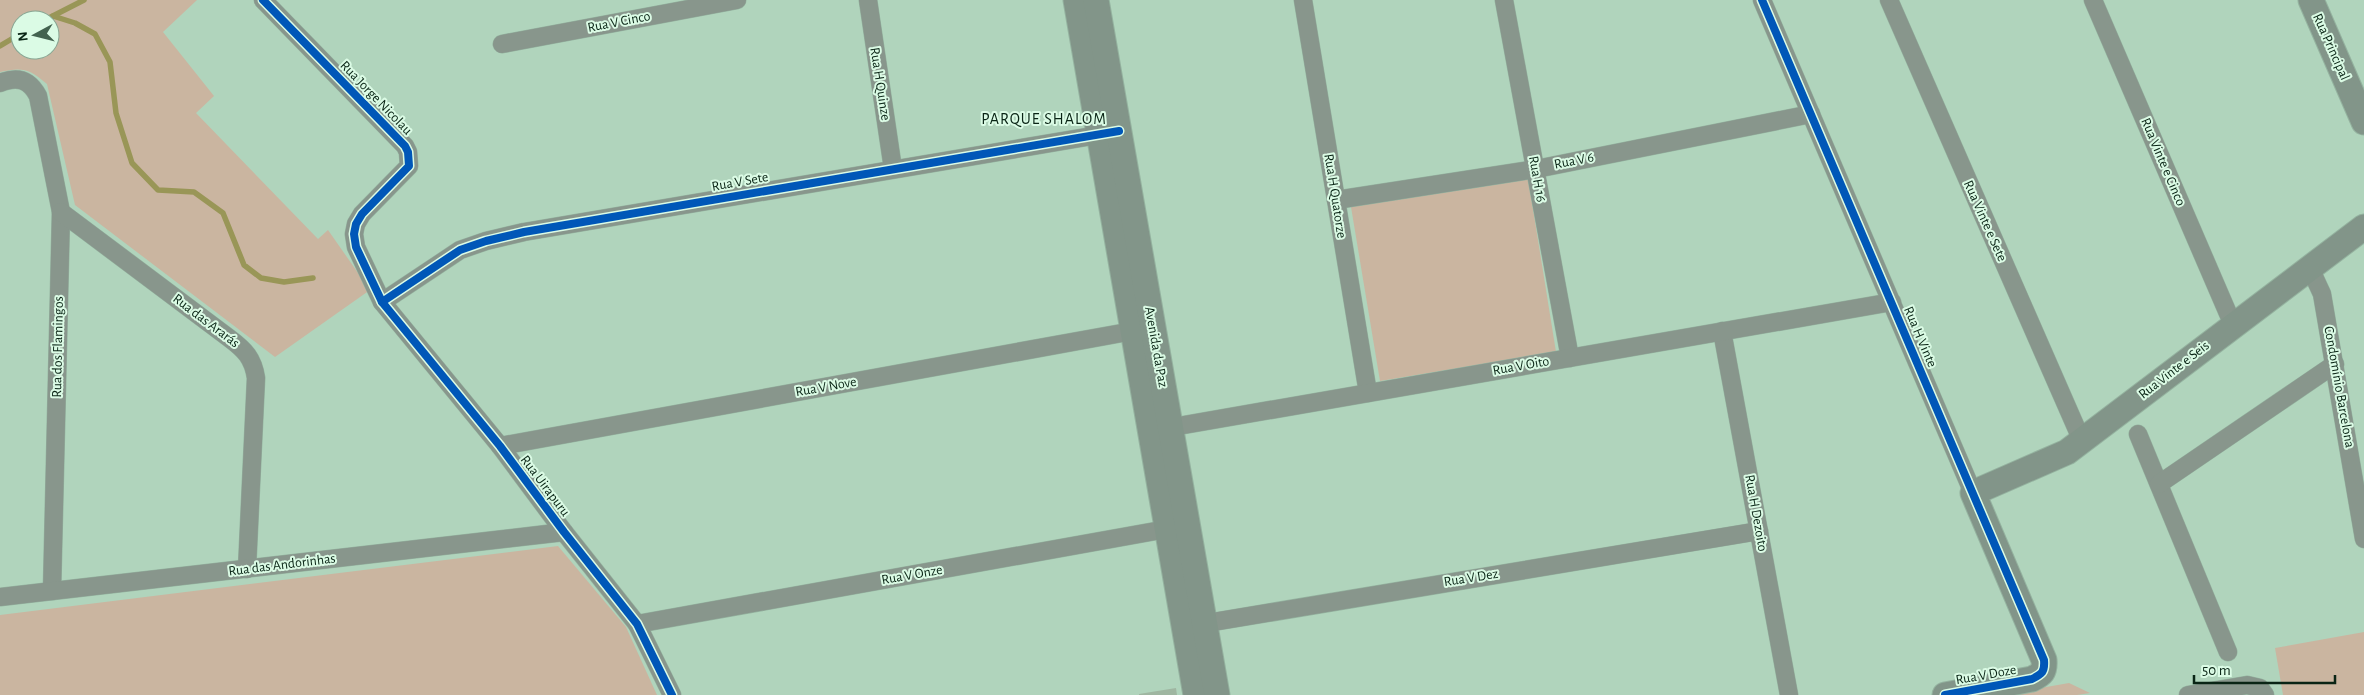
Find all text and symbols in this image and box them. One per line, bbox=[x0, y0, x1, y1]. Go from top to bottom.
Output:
street label: Rua V Cinco bbox=[586, 9, 652, 35]
north arrow bbox=[10, 10, 60, 60]
street label: Rua Principal bbox=[2310, 12, 2352, 82]
text: N bbox=[16, 31, 31, 42]
street label: Rua H Quinze bbox=[867, 46, 893, 122]
street label: Rua Jorge Nicolau bbox=[337, 58, 415, 138]
district label: PARQUE SHALOM bbox=[981, 111, 1107, 128]
street label: Rua Vinte e Cinco bbox=[2138, 116, 2188, 208]
street label: Rua V 6 bbox=[1553, 150, 1595, 172]
street label: Rua H Quatorze bbox=[1321, 153, 1349, 239]
street label: Rua H 16 bbox=[1526, 155, 1548, 203]
street label: Rua V Sete bbox=[711, 170, 769, 194]
street label: Rua Vinte e Sete bbox=[1961, 178, 2009, 264]
street label: Rua das Ararás bbox=[170, 292, 242, 350]
street label: Rua dos Flamingos bbox=[50, 296, 66, 398]
street label: Avenida da Paz bbox=[1142, 305, 1170, 389]
street label: Rua H Vinte bbox=[1901, 305, 1939, 369]
street label: Condomínio Barcelona bbox=[2321, 325, 2357, 450]
street label: Rua Vinte e Seis bbox=[2136, 338, 2212, 402]
street label: Rua V Oito bbox=[1492, 354, 1550, 378]
street label: Rua V Nove bbox=[794, 375, 858, 399]
street label: Rua Uirapuru bbox=[518, 453, 572, 519]
street label: Rua H Dezoito bbox=[1742, 473, 1770, 553]
street label: Rua das Andorinhas bbox=[228, 551, 336, 579]
street label: Rua V Onze bbox=[880, 563, 944, 587]
street label: Rua V Dez bbox=[1443, 567, 1499, 589]
scale bar bbox=[2194, 652, 2335, 684]
street label: Rua V Doze bbox=[1955, 663, 2017, 687]
text: 50 m bbox=[2202, 663, 2231, 678]

